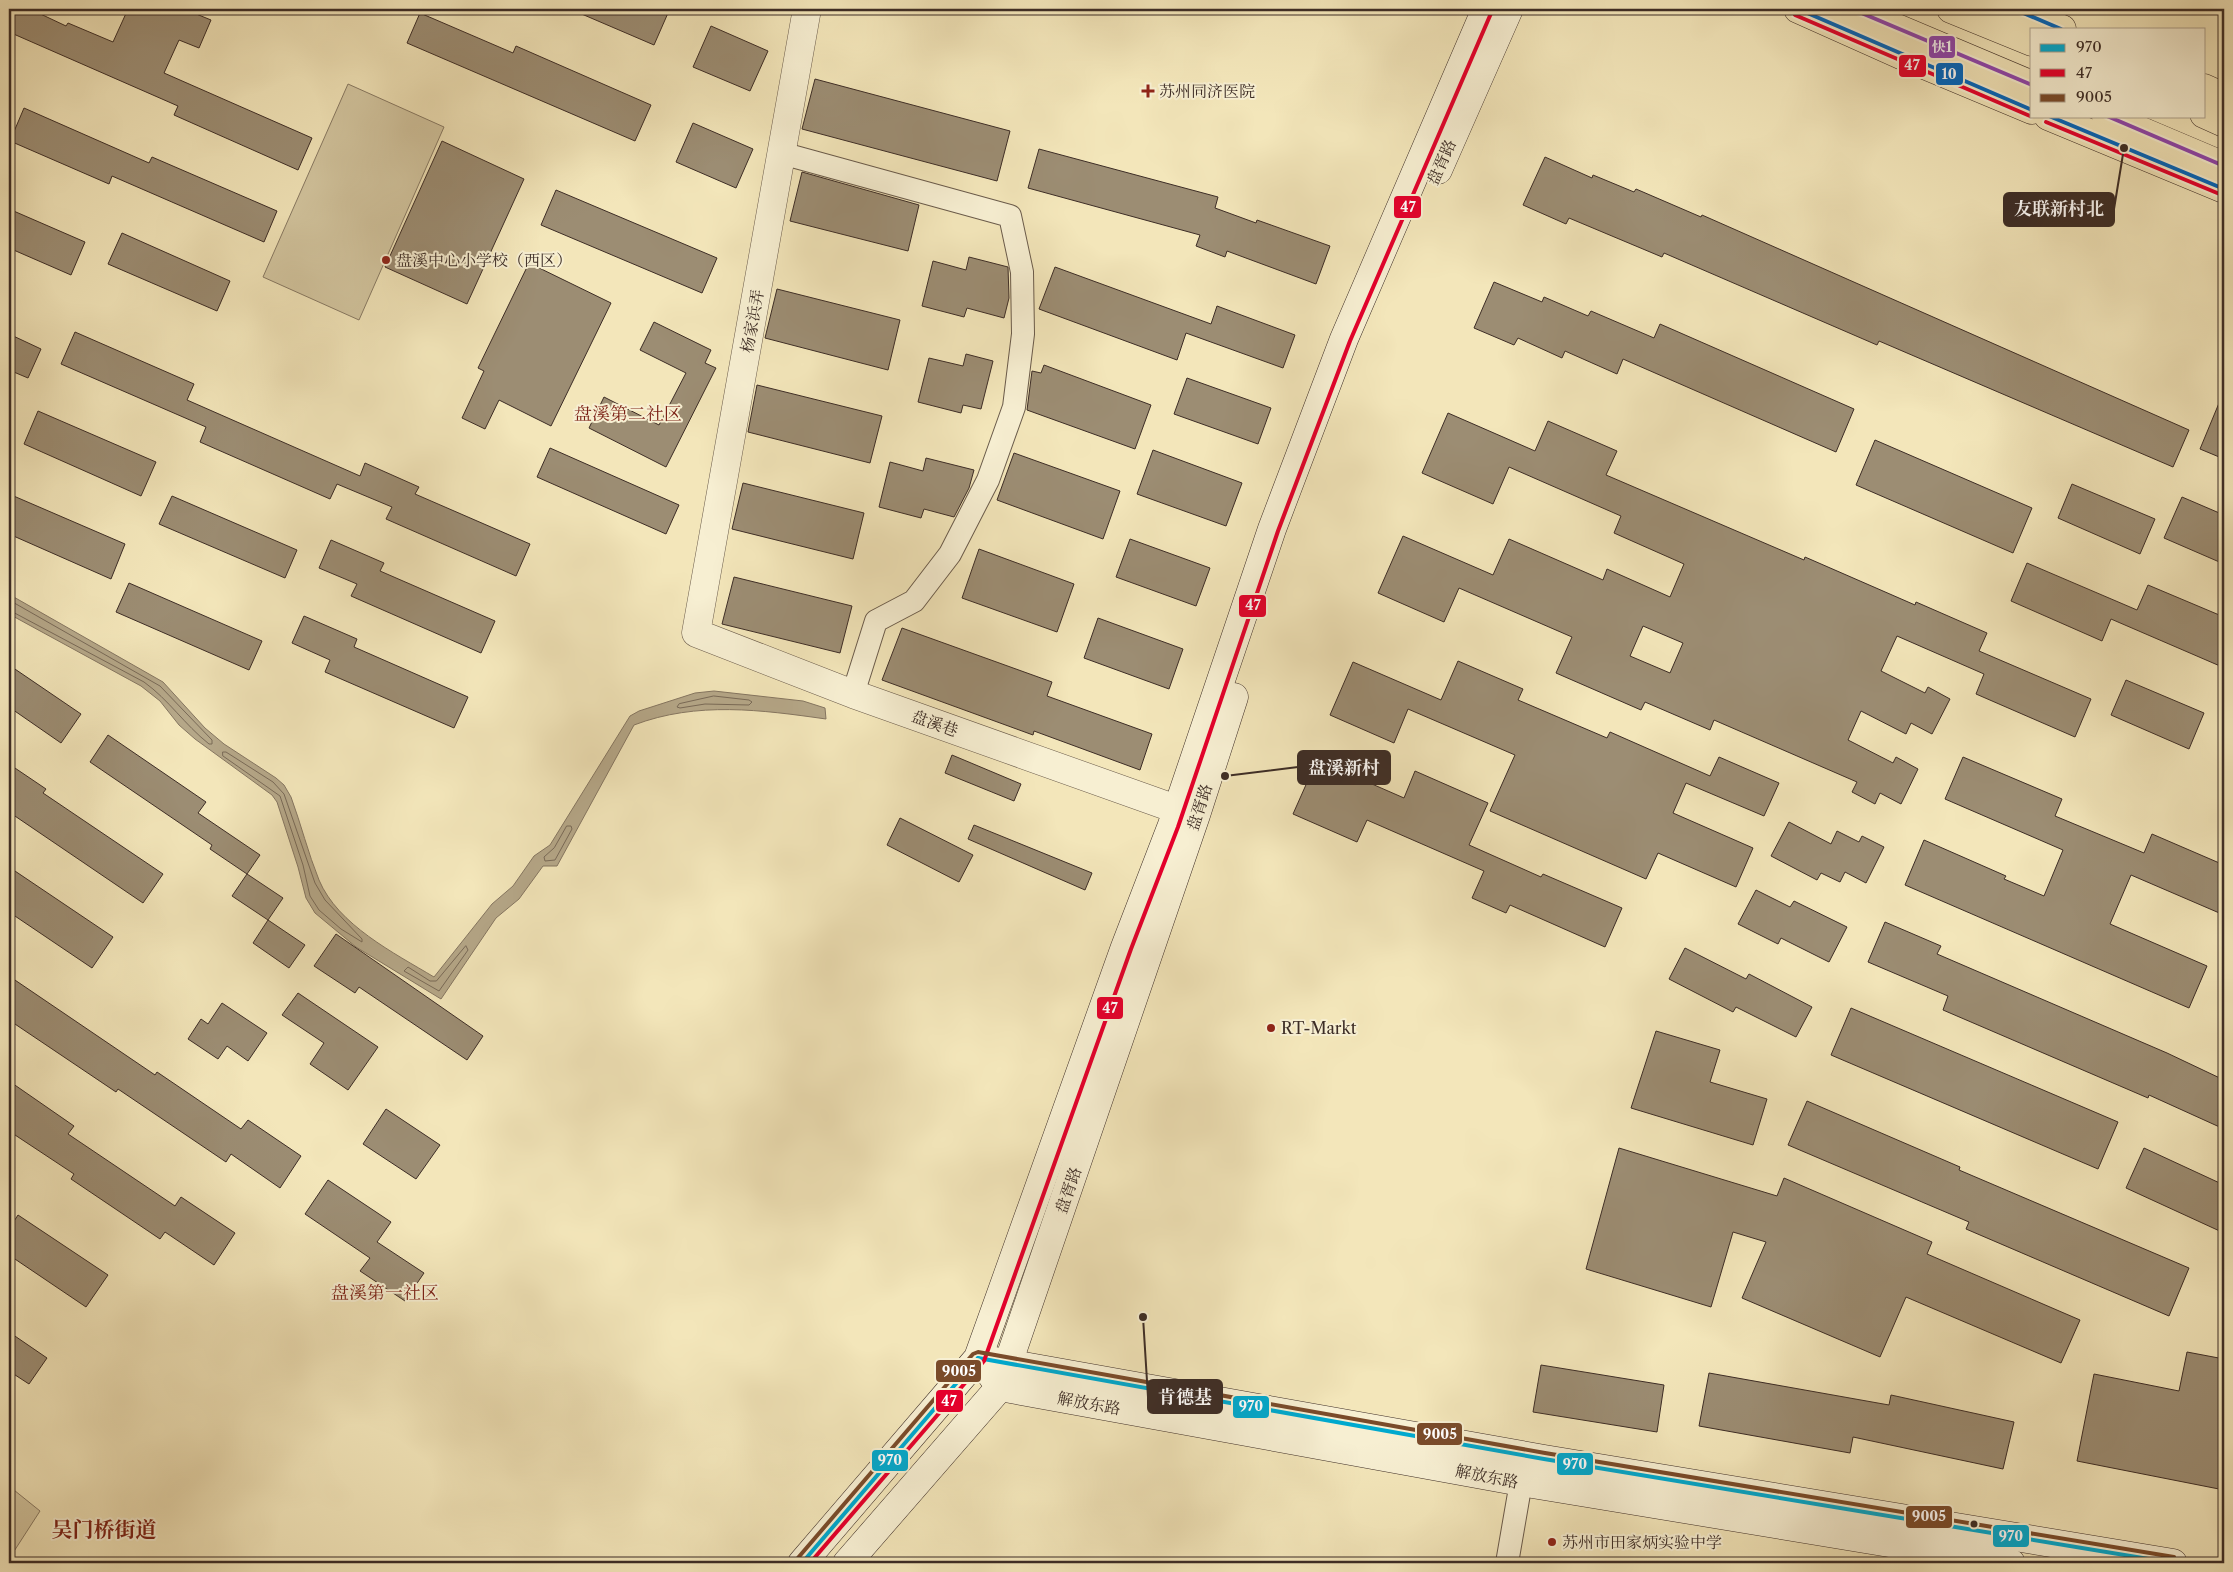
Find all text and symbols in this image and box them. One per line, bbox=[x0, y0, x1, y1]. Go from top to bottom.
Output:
legend bbox=[2030, 28, 2206, 118]
line badge: 快1 bbox=[1928, 35, 1956, 59]
text: 970 bbox=[2076, 37, 2102, 56]
text: 快1 bbox=[1932, 38, 1953, 56]
line badge: 47 bbox=[1898, 54, 1927, 78]
text: 47 bbox=[1904, 56, 1920, 74]
line badge: 10 bbox=[1935, 62, 1964, 86]
text: 47 bbox=[2076, 63, 2093, 82]
text: 10 bbox=[1941, 65, 1957, 83]
place label: 苏州同济医院 bbox=[1159, 81, 1255, 101]
marker: 苏州同济医院 bbox=[1141, 84, 1155, 98]
text: 9005 bbox=[2076, 87, 2112, 106]
street label: 盘胥路 bbox=[1422, 136, 1460, 188]
callout: 友联新村北 bbox=[2004, 193, 2114, 226]
line badge: 47 bbox=[1393, 195, 1422, 219]
text: 47 bbox=[1400, 198, 1416, 216]
text: 友联新村北 bbox=[2014, 198, 2104, 220]
place label: 盘溪中心小学校（西区） bbox=[396, 250, 572, 270]
marker: 盘溪中心小学校（西区） bbox=[380, 254, 392, 266]
street label: 杨家浜弄 bbox=[737, 288, 767, 354]
district label: 盘溪第二社区 bbox=[574, 403, 682, 425]
line badge: 47 bbox=[1238, 594, 1267, 618]
text: 47 bbox=[1245, 596, 1261, 614]
street label: 盘溪巷 bbox=[909, 705, 961, 741]
callout: 盘溪新村 bbox=[1298, 751, 1390, 784]
text: 盘溪新村 bbox=[1308, 757, 1380, 779]
street label: 盘胥路 bbox=[1182, 781, 1216, 833]
line badge: 47 bbox=[1096, 996, 1124, 1020]
text: 47 bbox=[1102, 999, 1118, 1017]
place label: RT-Markt bbox=[1281, 1018, 1357, 1038]
marker: RT-Markt bbox=[1265, 1022, 1277, 1034]
street label: 盘胥路 bbox=[1051, 1164, 1085, 1216]
district label: 盘溪第一社区 bbox=[331, 1282, 439, 1304]
line badge: 9005 bbox=[935, 1359, 982, 1383]
text: 9005 bbox=[942, 1362, 976, 1380]
callout: 肯德基 bbox=[1148, 1380, 1222, 1413]
text: 肯德基 bbox=[1158, 1386, 1212, 1408]
street label: 解放东路 bbox=[1056, 1388, 1122, 1418]
line badge: 47 bbox=[935, 1389, 964, 1413]
text: 47 bbox=[941, 1392, 957, 1410]
line badge: 970 bbox=[1232, 1395, 1270, 1419]
text: 970 bbox=[1239, 1397, 1263, 1415]
line badge: 9005 bbox=[1416, 1422, 1463, 1446]
text: 9005 bbox=[1423, 1425, 1457, 1443]
line badge: 970 bbox=[871, 1449, 909, 1472]
text: 970 bbox=[878, 1451, 902, 1469]
line badge: 970 bbox=[1556, 1452, 1594, 1476]
text: 970 bbox=[1563, 1455, 1587, 1473]
street label: 解放东路 bbox=[1454, 1460, 1520, 1492]
line badge: 9005 bbox=[1905, 1505, 1953, 1529]
text: 9005 bbox=[1912, 1507, 1946, 1525]
district label: 吴门桥街道 bbox=[52, 1517, 157, 1542]
unlabelled marker bbox=[1969, 1519, 1979, 1529]
line badge: 970 bbox=[1992, 1524, 2030, 1548]
text: 970 bbox=[1999, 1527, 2023, 1545]
place label: 苏州市田家炳实验中学 bbox=[1562, 1532, 1722, 1552]
marker: 苏州市田家炳实验中学 bbox=[1546, 1536, 1558, 1548]

